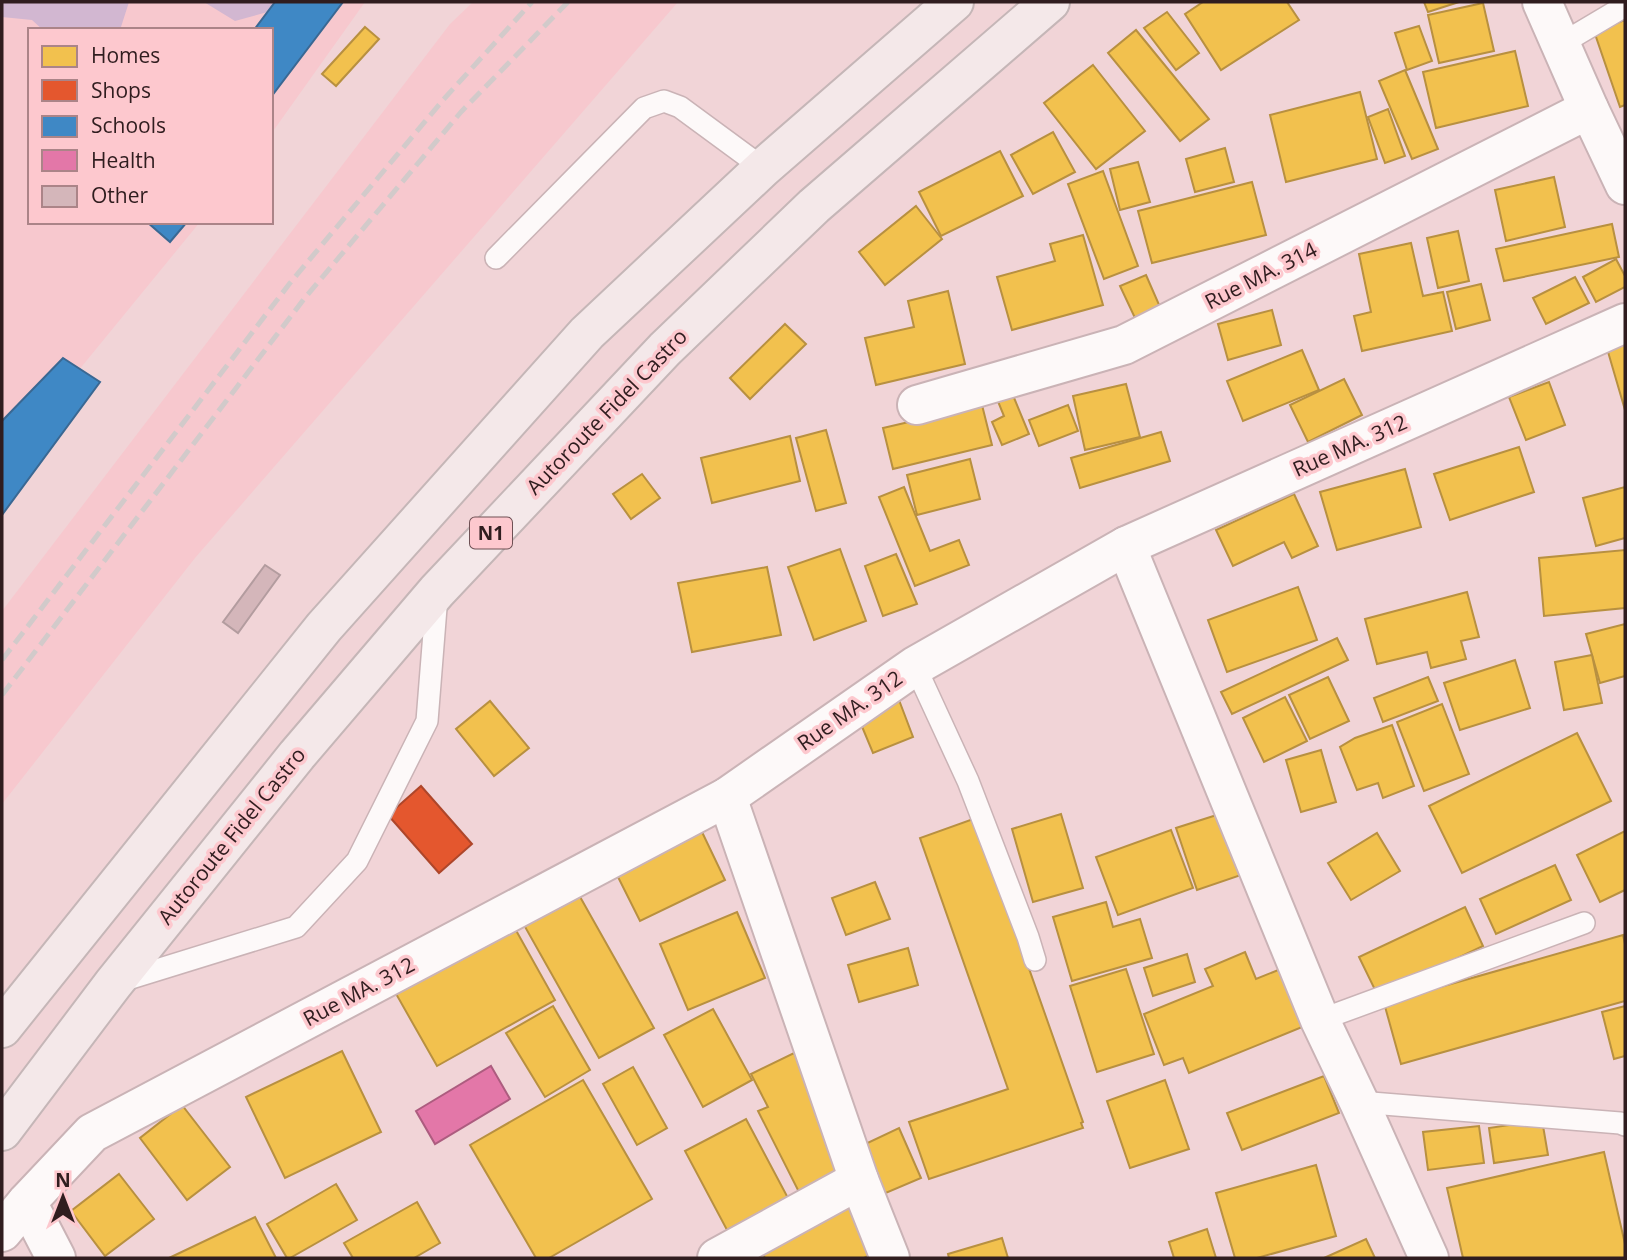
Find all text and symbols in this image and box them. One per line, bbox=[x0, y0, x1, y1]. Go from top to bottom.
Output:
legend bbox=[28, 28, 273, 224]
text: Homes bbox=[91, 41, 160, 69]
text: Shops bbox=[91, 76, 151, 104]
text: Schools bbox=[91, 111, 166, 139]
text: Health bbox=[91, 146, 156, 174]
text: Other bbox=[91, 181, 148, 209]
street label: Rue MA. 314 bbox=[1200, 235, 1321, 315]
street label: Autoroute Fidel Castro bbox=[520, 322, 693, 500]
street label: Rue MA. 312 bbox=[1288, 407, 1411, 483]
road number: N1 bbox=[470, 518, 512, 548]
street label: Rue MA. 312 bbox=[791, 664, 908, 757]
street label: Autoroute Fidel Castro bbox=[151, 741, 311, 930]
street label: Rue MA. 312 bbox=[298, 950, 419, 1032]
north arrow bbox=[28, 1162, 98, 1232]
text: N bbox=[55, 1167, 71, 1193]

